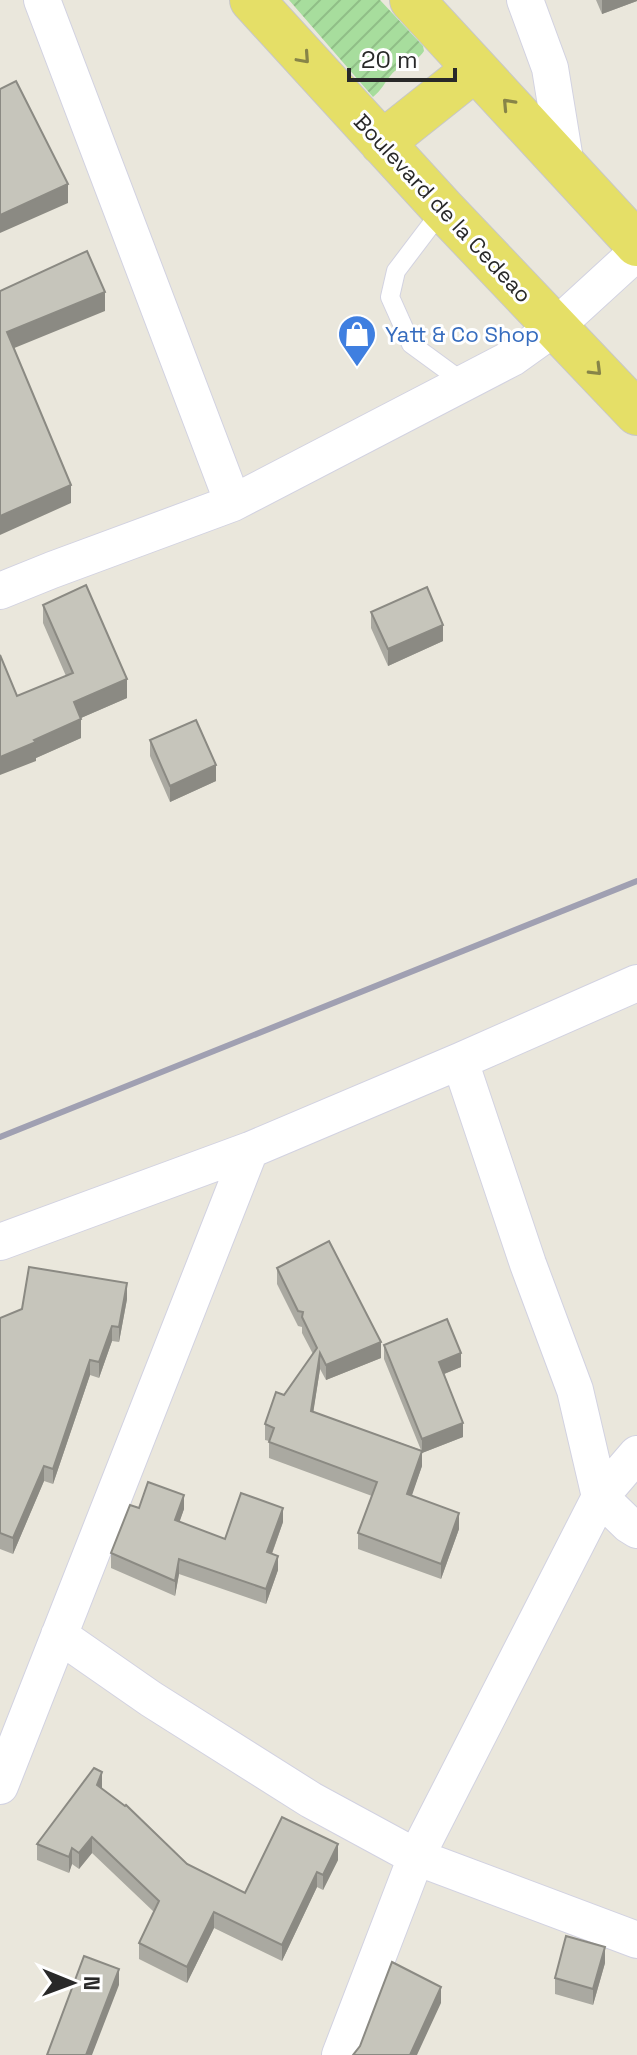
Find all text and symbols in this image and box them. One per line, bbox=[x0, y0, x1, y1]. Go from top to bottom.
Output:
scale bar bbox=[349, 32, 455, 82]
text: 20 m bbox=[361, 44, 418, 75]
one-way arrow bbox=[294, 48, 309, 63]
one-way arrow bbox=[503, 99, 518, 113]
street label: Boulevard de la Cedeao bbox=[348, 108, 538, 308]
shop icon: Yatt & Co Shop bbox=[336, 313, 378, 368]
place label: Yatt & Co Shop bbox=[385, 320, 539, 348]
one-way arrow bbox=[587, 361, 601, 375]
north arrow bbox=[32, 1943, 112, 2023]
text: N bbox=[78, 1976, 106, 1991]

